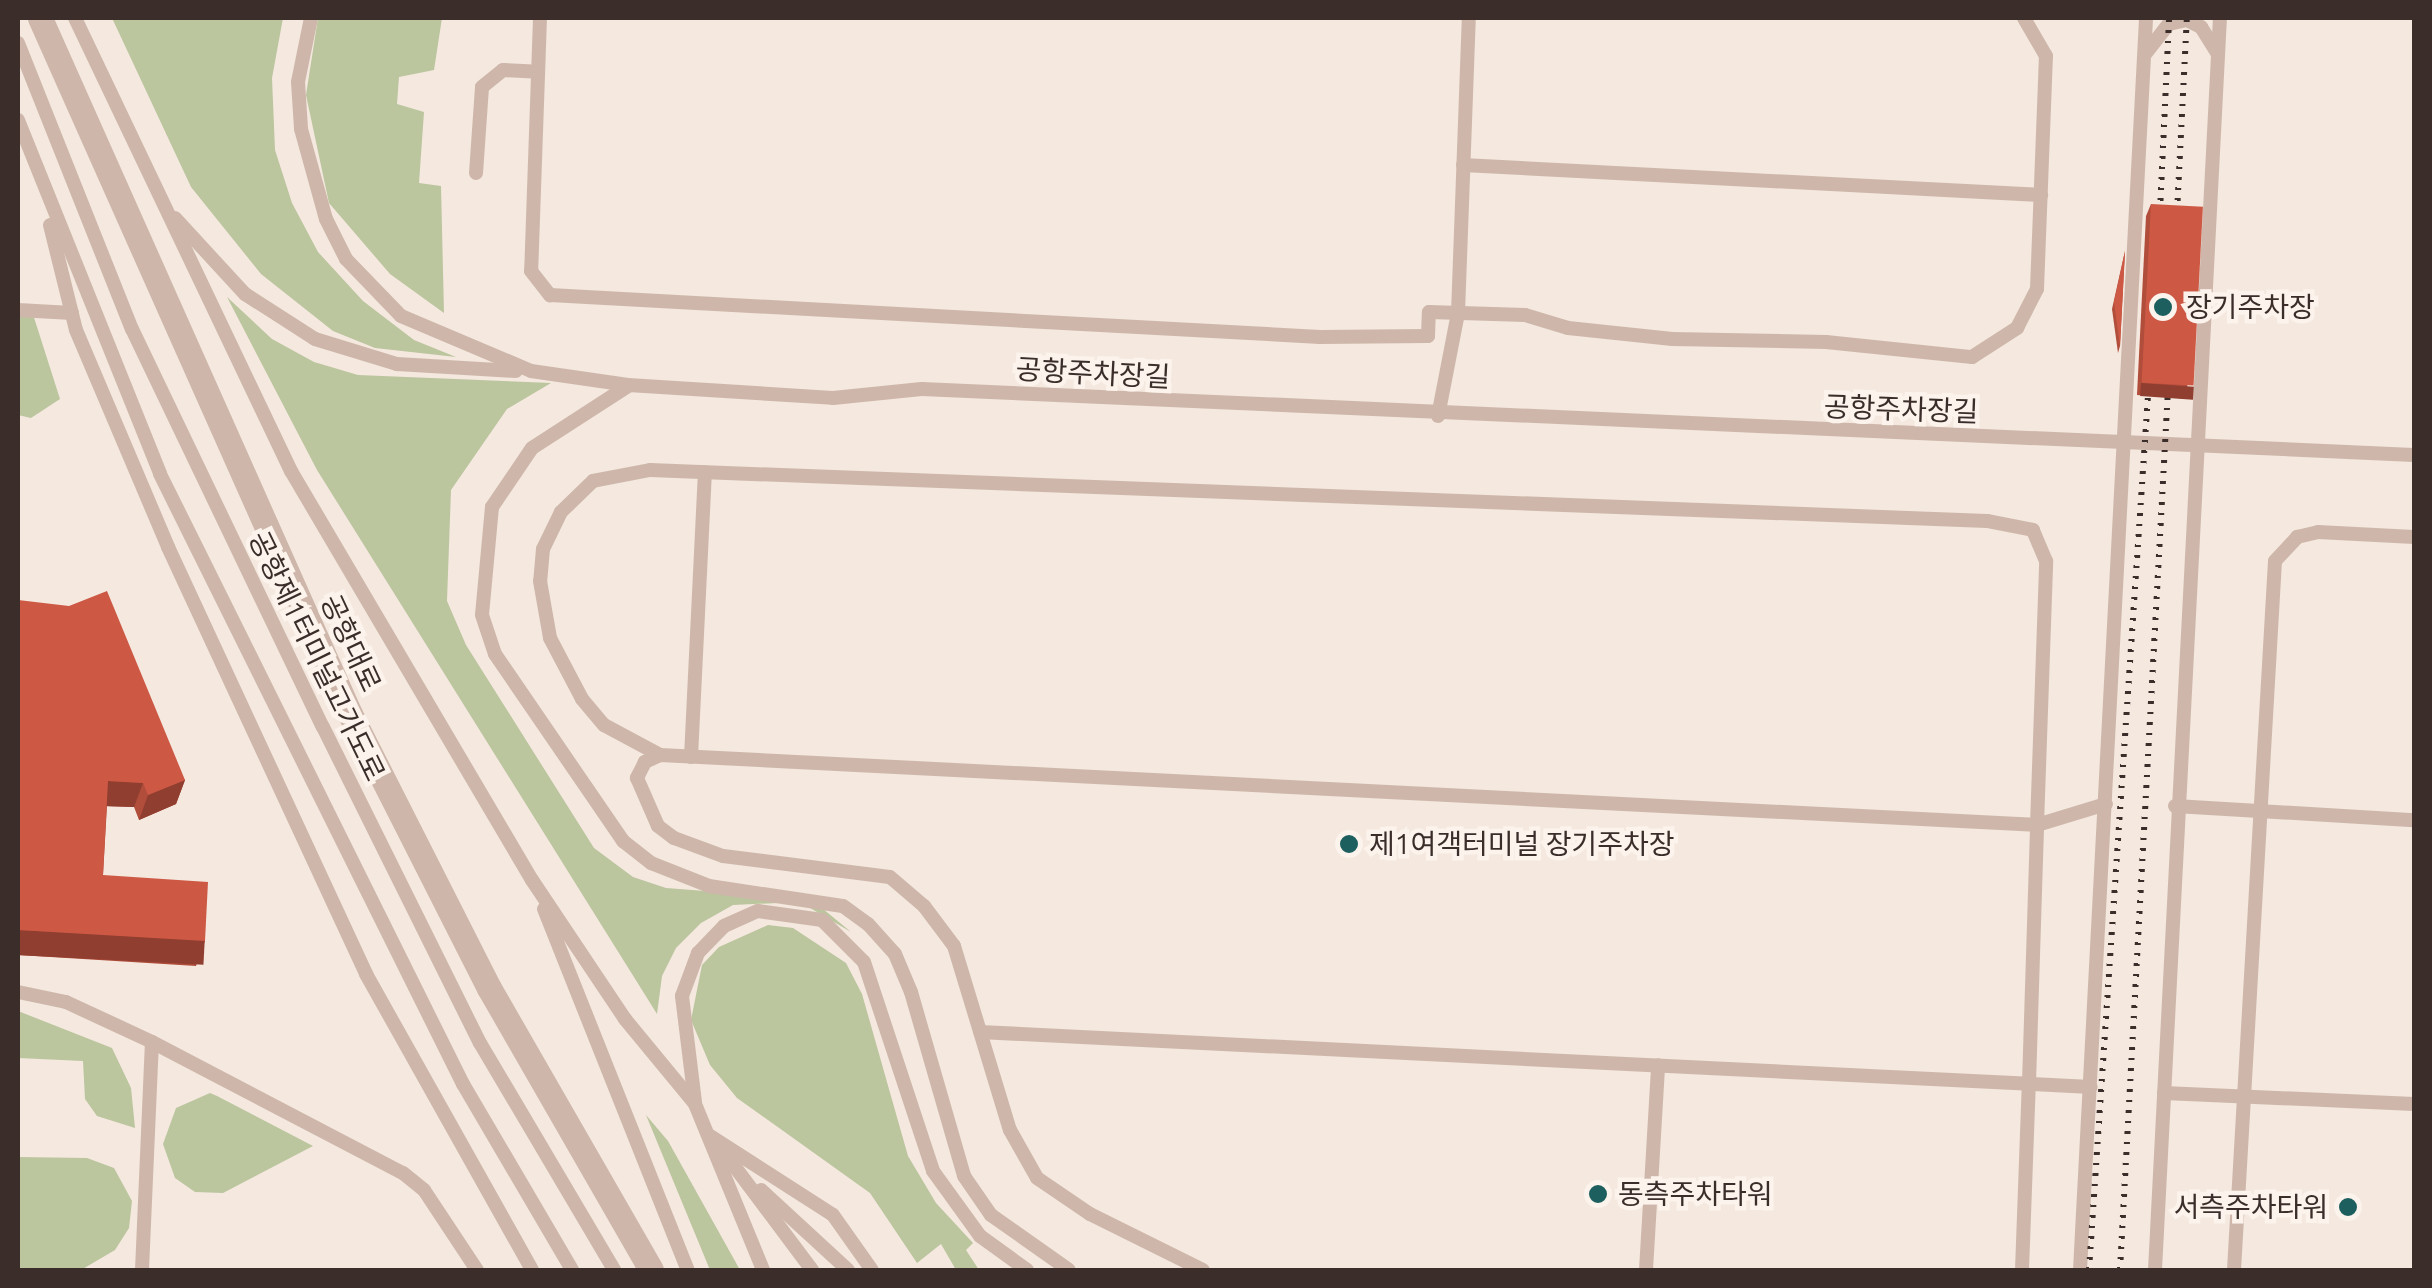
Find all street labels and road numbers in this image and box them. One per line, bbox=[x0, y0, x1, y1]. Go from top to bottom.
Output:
street label: 공항주차장길 bbox=[1015, 352, 1171, 394]
street label: 공항주차장길 bbox=[1823, 390, 1979, 428]
street label: 공항제1터미널고가도로 bbox=[242, 526, 392, 786]
street label: 공항대로 bbox=[314, 589, 388, 697]

